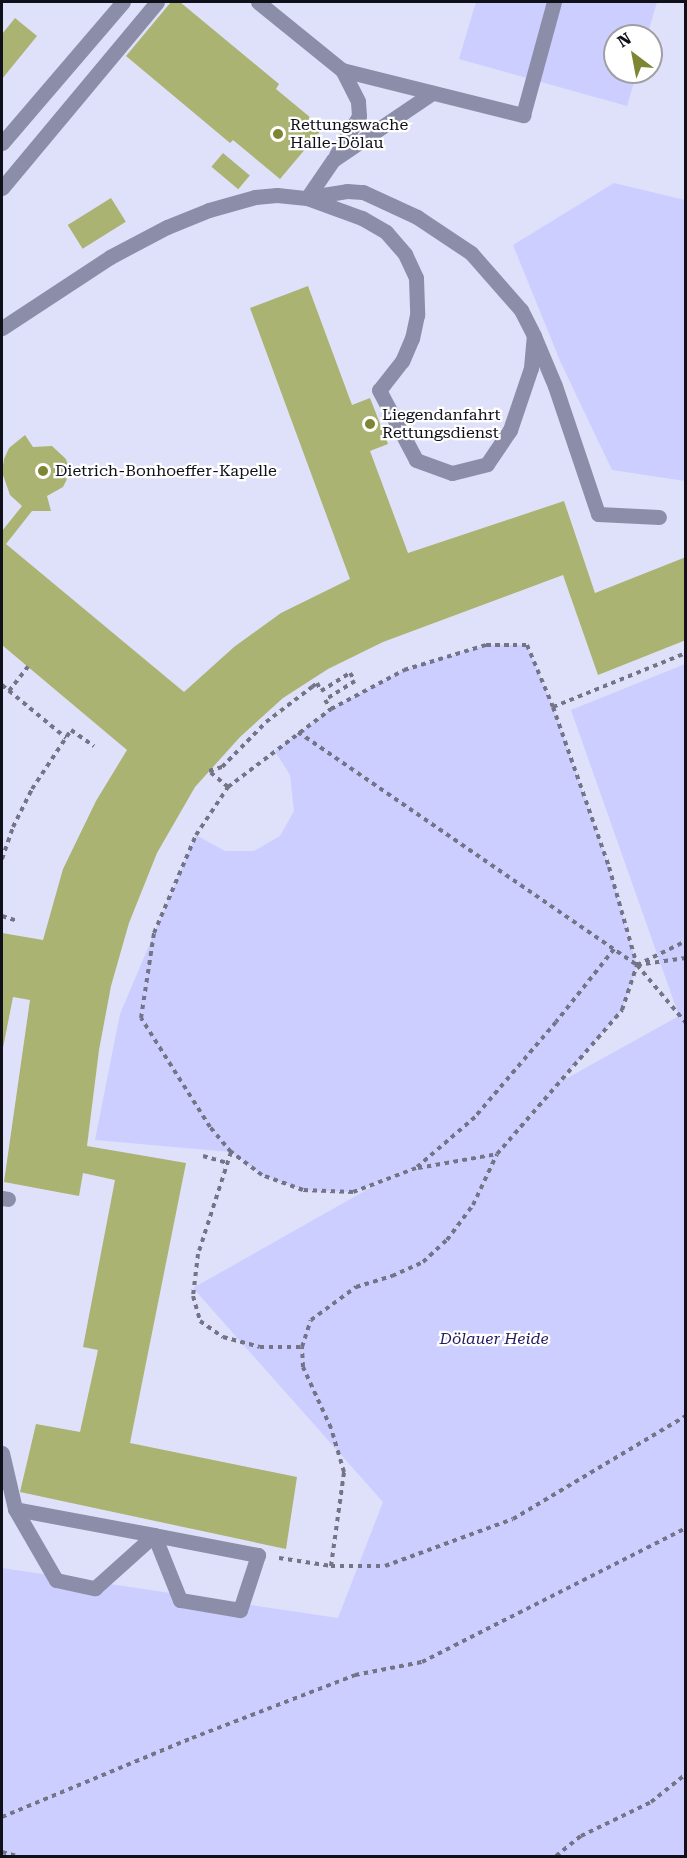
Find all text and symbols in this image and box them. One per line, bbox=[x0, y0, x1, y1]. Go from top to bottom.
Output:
north arrow bbox=[603, 24, 663, 84]
text: N bbox=[614, 29, 635, 51]
place label: Rettungswache Halle-Dölau bbox=[290, 115, 408, 153]
marker: Rettungswache Halle-Dölau bbox=[271, 127, 285, 141]
place label: Liegendanfahrt Rettungsdienst bbox=[382, 405, 501, 443]
marker: Liegendanfahrt Rettungsdienst bbox=[363, 417, 377, 431]
place label: Dietrich-Bonhoeffer-Kapelle bbox=[55, 461, 277, 481]
marker: Dietrich-Bonhoeffer-Kapelle bbox=[36, 464, 50, 478]
park label: Dölauer Heide bbox=[439, 1329, 549, 1349]

